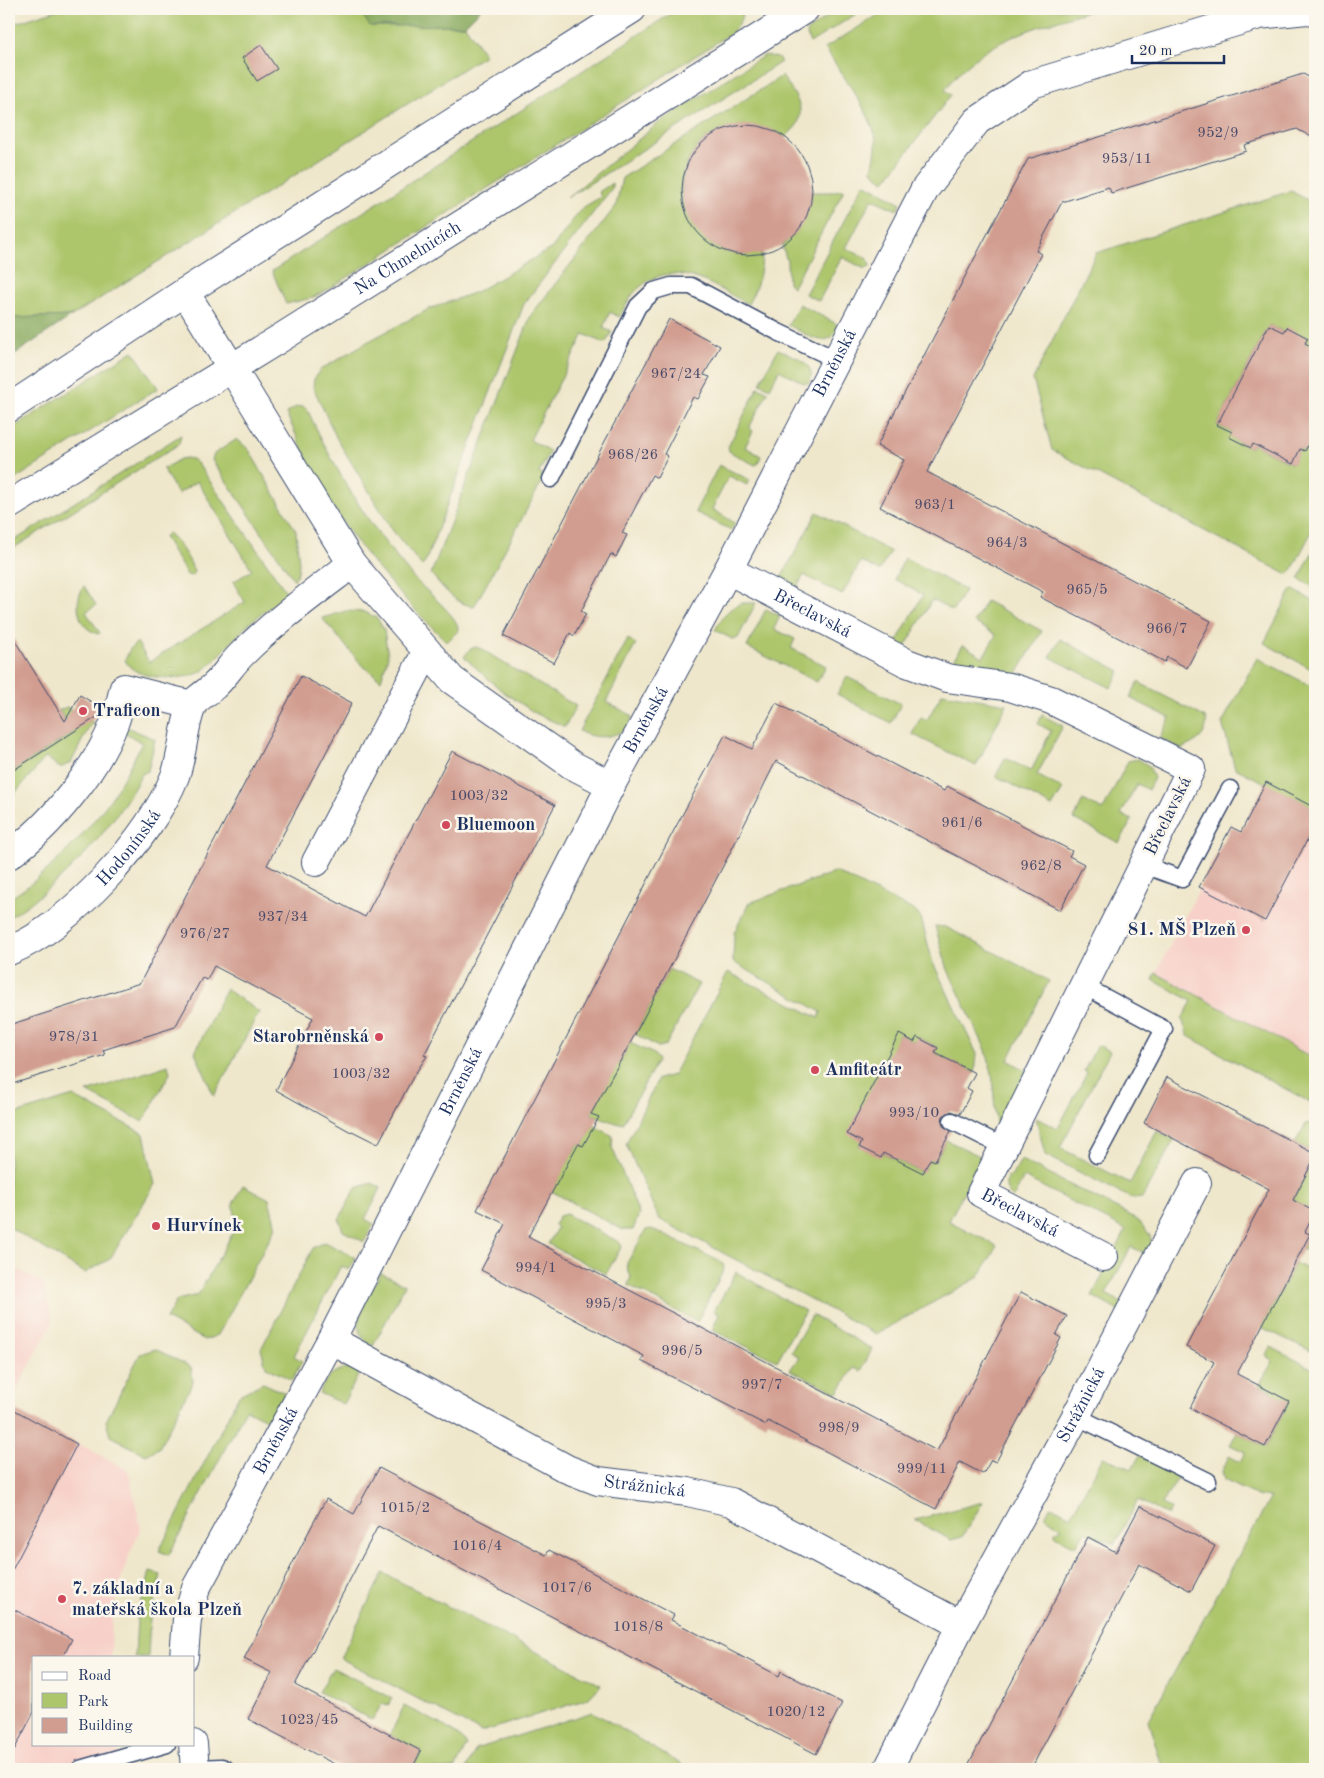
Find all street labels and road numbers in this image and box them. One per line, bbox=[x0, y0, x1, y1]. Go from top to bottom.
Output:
street label: Na Chmelnicích bbox=[351, 218, 464, 298]
street label: Brněnská bbox=[810, 326, 860, 400]
street label: Břeclavská bbox=[771, 586, 854, 641]
street label: Brněnská bbox=[621, 684, 672, 757]
street label: Břeclavská bbox=[1141, 774, 1195, 858]
street label: Hodonínská bbox=[93, 807, 164, 890]
street label: Brněnská bbox=[437, 1045, 486, 1119]
street label: Břeclavská bbox=[978, 1186, 1062, 1241]
street label: Strážnická bbox=[1054, 1365, 1109, 1446]
street label: Brněnská bbox=[251, 1404, 302, 1477]
street label: Strážnická bbox=[602, 1473, 687, 1501]

